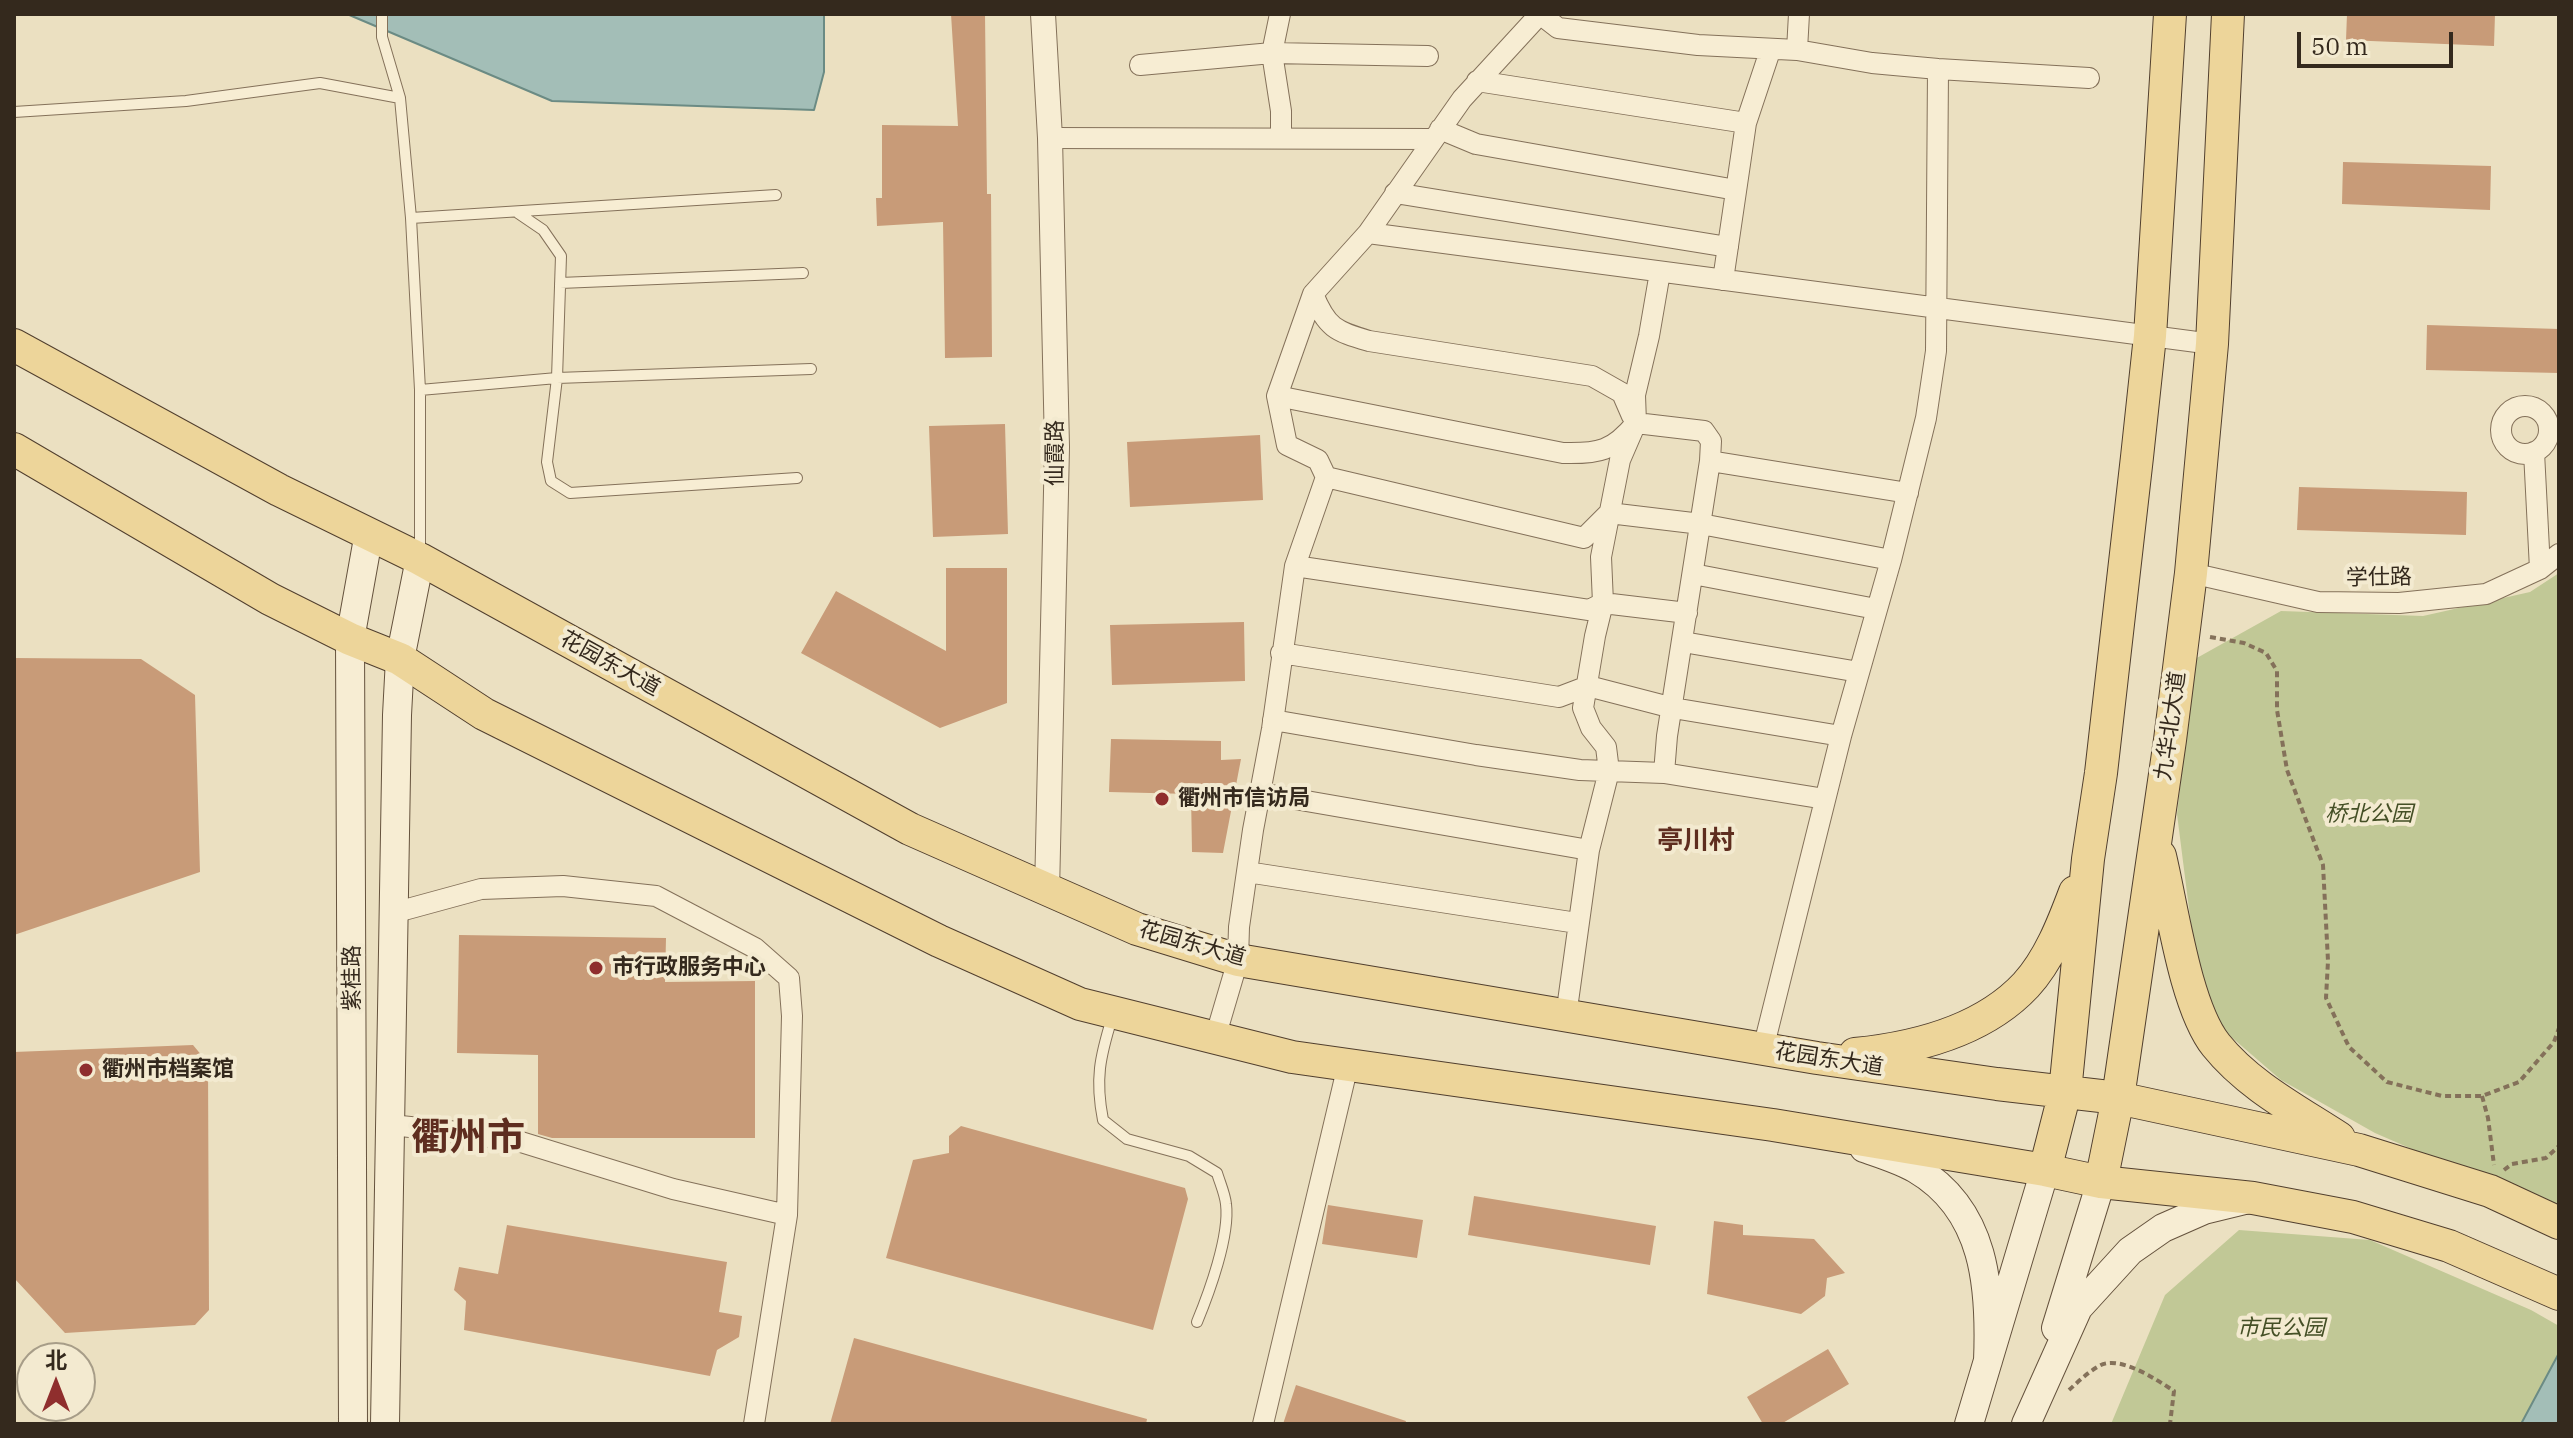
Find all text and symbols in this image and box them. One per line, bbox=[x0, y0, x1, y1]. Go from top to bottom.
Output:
scale bar bbox=[2301, 16, 2457, 66]
text: 50 m bbox=[2311, 30, 2368, 62]
street label: 仙霞路 bbox=[1043, 420, 1069, 486]
street label: 学仕路 bbox=[2346, 564, 2412, 592]
street label: 花园东大道 bbox=[555, 626, 665, 702]
street label: 九华北大道 bbox=[2150, 670, 2192, 782]
place label: 衢州市信访局 bbox=[1178, 786, 1310, 812]
marker: 衢州市信访局 bbox=[1153, 790, 1171, 808]
park label: 桥北公园 bbox=[2325, 802, 2413, 828]
district label: 亭川村 bbox=[1657, 825, 1735, 857]
street label: 花园东大道 bbox=[1135, 916, 1249, 972]
street label: 紫桂路 bbox=[340, 945, 366, 1011]
place label: 市行政服务中心 bbox=[612, 955, 766, 981]
marker: 市行政服务中心 bbox=[587, 959, 605, 977]
street label: 花园东大道 bbox=[1773, 1038, 1885, 1082]
place label: 衢州市档案馆 bbox=[102, 1057, 234, 1083]
marker: 衢州市档案馆 bbox=[77, 1061, 95, 1079]
district label: 衢州市 bbox=[411, 1116, 525, 1162]
park label: 市民公园 bbox=[2237, 1316, 2325, 1342]
north arrow bbox=[16, 1342, 96, 1422]
text: 北 bbox=[45, 1345, 67, 1374]

